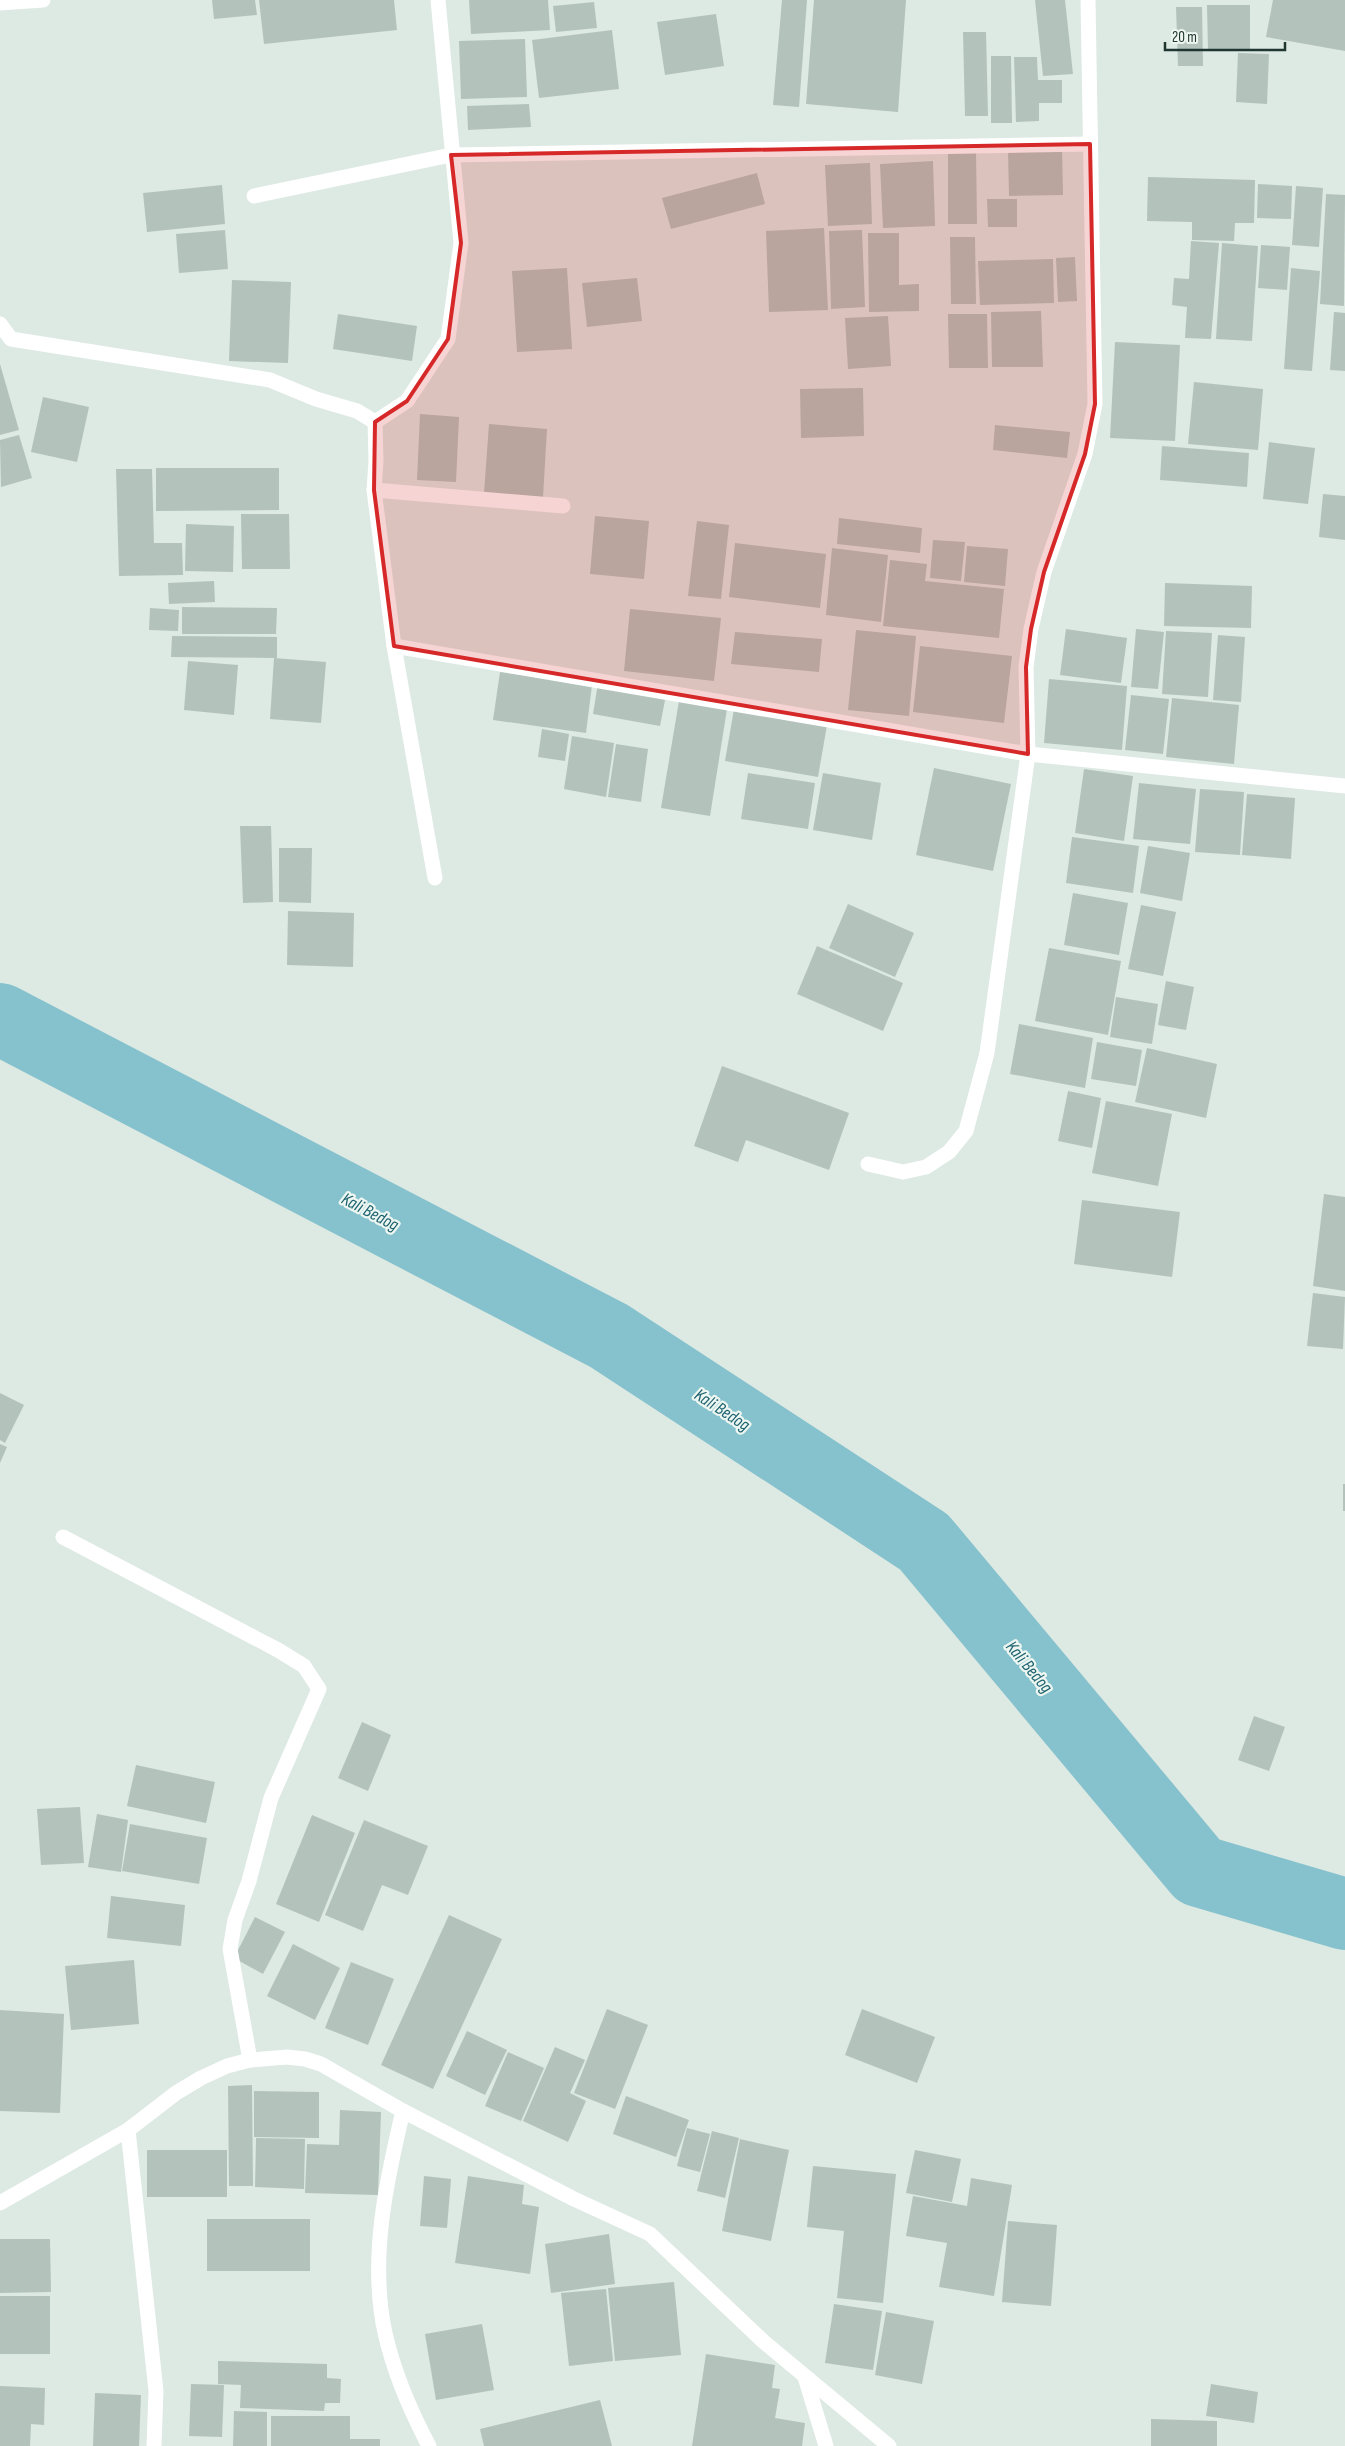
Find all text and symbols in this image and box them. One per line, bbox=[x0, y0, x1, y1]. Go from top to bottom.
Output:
scale bar bbox=[1165, 20, 1285, 52]
text: 20 m bbox=[1172, 28, 1197, 47]
water label: Kali Bedog bbox=[338, 1188, 403, 1236]
water label: Kali Bedog bbox=[690, 1384, 754, 1436]
water label: Kali Bedog bbox=[1001, 1637, 1057, 1698]

